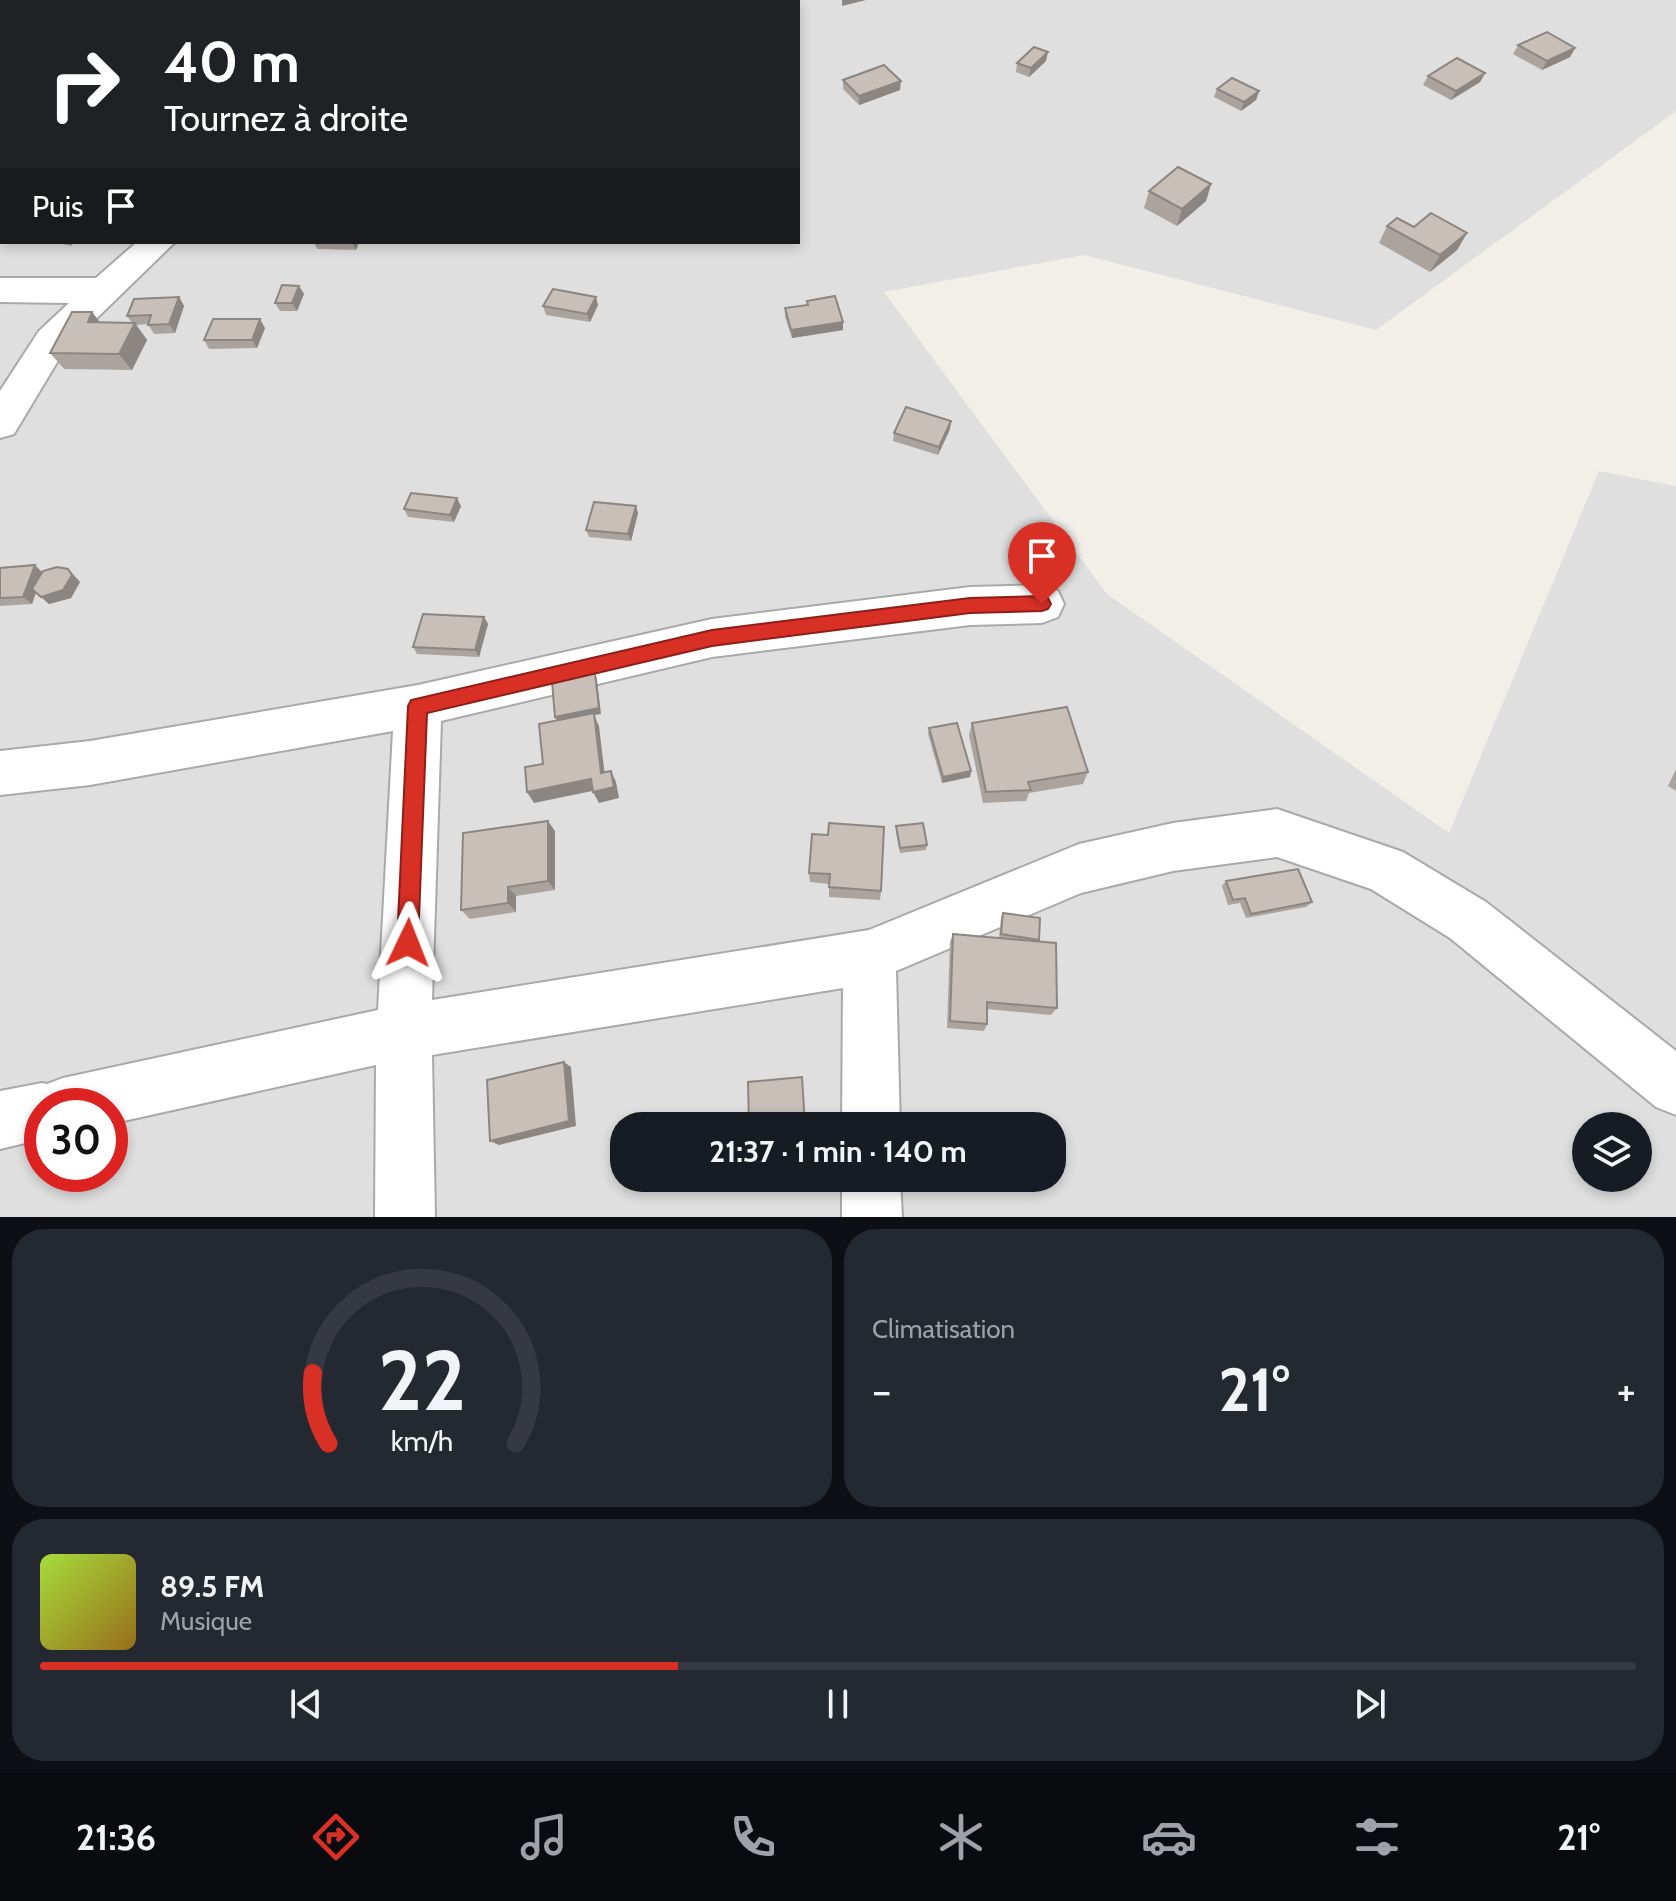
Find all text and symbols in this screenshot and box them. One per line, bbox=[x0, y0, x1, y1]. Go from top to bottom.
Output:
text: 40 m bbox=[164, 28, 300, 96]
icon: right bbox=[32, 32, 136, 136]
text: Tournez à droite bbox=[164, 96, 408, 140]
icon: arrive bbox=[99, 184, 143, 228]
text: Puis bbox=[32, 188, 83, 225]
pin bbox=[1008, 522, 1076, 604]
icon: arrive bbox=[1020, 534, 1064, 578]
position arrow bbox=[366, 901, 450, 985]
speed limit sign: 30 bbox=[24, 1088, 128, 1192]
map controls bbox=[1572, 1112, 1652, 1192]
button: layers bbox=[1572, 1112, 1652, 1192]
text: 21:37 · 1 min · 140 m bbox=[709, 1133, 967, 1170]
text: Climatisation bbox=[872, 1313, 1015, 1345]
text: 22 bbox=[378, 1330, 466, 1431]
text: 21° bbox=[1218, 1353, 1290, 1426]
text: − bbox=[872, 1364, 891, 1417]
text: + bbox=[1617, 1364, 1636, 1417]
text: km/h bbox=[391, 1423, 453, 1458]
text: 89.5 FM bbox=[160, 1568, 264, 1605]
text: Musique bbox=[160, 1605, 252, 1637]
icon: previous bbox=[284, 1682, 328, 1726]
icon: pause bbox=[816, 1682, 860, 1726]
icon: next bbox=[1348, 1682, 1392, 1726]
icon: directions bbox=[308, 1809, 364, 1865]
icon: music bbox=[516, 1809, 572, 1865]
icon: phone bbox=[725, 1809, 781, 1865]
icon: climate bbox=[933, 1809, 989, 1865]
icon: car bbox=[1141, 1809, 1197, 1865]
icon: filters bbox=[1349, 1809, 1405, 1865]
text: 21:36 bbox=[76, 1815, 156, 1859]
text: 21° bbox=[1557, 1815, 1600, 1859]

